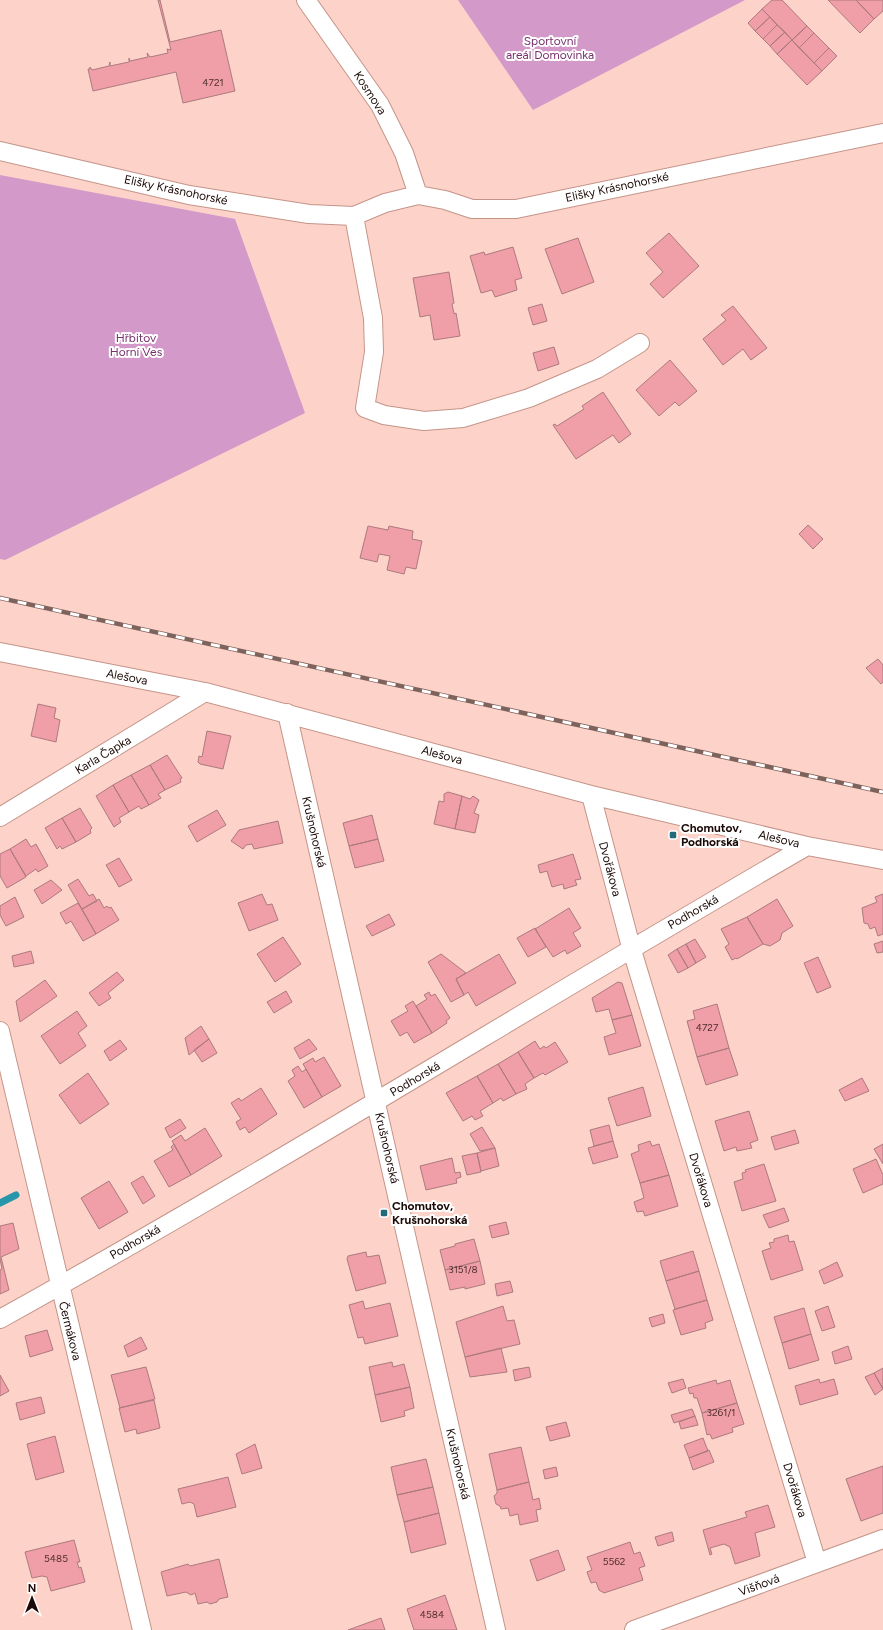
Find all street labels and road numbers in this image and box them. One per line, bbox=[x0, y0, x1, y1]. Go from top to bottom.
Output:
street label: Kosmova bbox=[351, 69, 389, 117]
street label: Elišky Krásnohorské bbox=[564, 169, 670, 205]
street label: Elišky Krásnohorské bbox=[123, 172, 229, 208]
street label: Alešova bbox=[105, 666, 149, 688]
street label: Karla Čapka bbox=[72, 733, 134, 777]
street label: Alešova bbox=[420, 743, 464, 767]
street label: Krušnohorská bbox=[299, 795, 329, 869]
street label: Alešova bbox=[757, 827, 801, 851]
street label: Dvořákova bbox=[596, 840, 624, 898]
street label: Podhorská bbox=[665, 892, 721, 932]
street label: Podhorská bbox=[387, 1059, 443, 1099]
street label: Krušnohorská bbox=[372, 1111, 402, 1185]
street label: Dvořákova bbox=[686, 1151, 716, 1209]
street label: Podhorská bbox=[107, 1222, 163, 1262]
street label: Čermákova bbox=[56, 1300, 84, 1362]
street label: Krušnohorská bbox=[443, 1427, 473, 1501]
street label: Dvořákova bbox=[780, 1461, 810, 1519]
street label: Višňová bbox=[737, 1571, 781, 1599]

